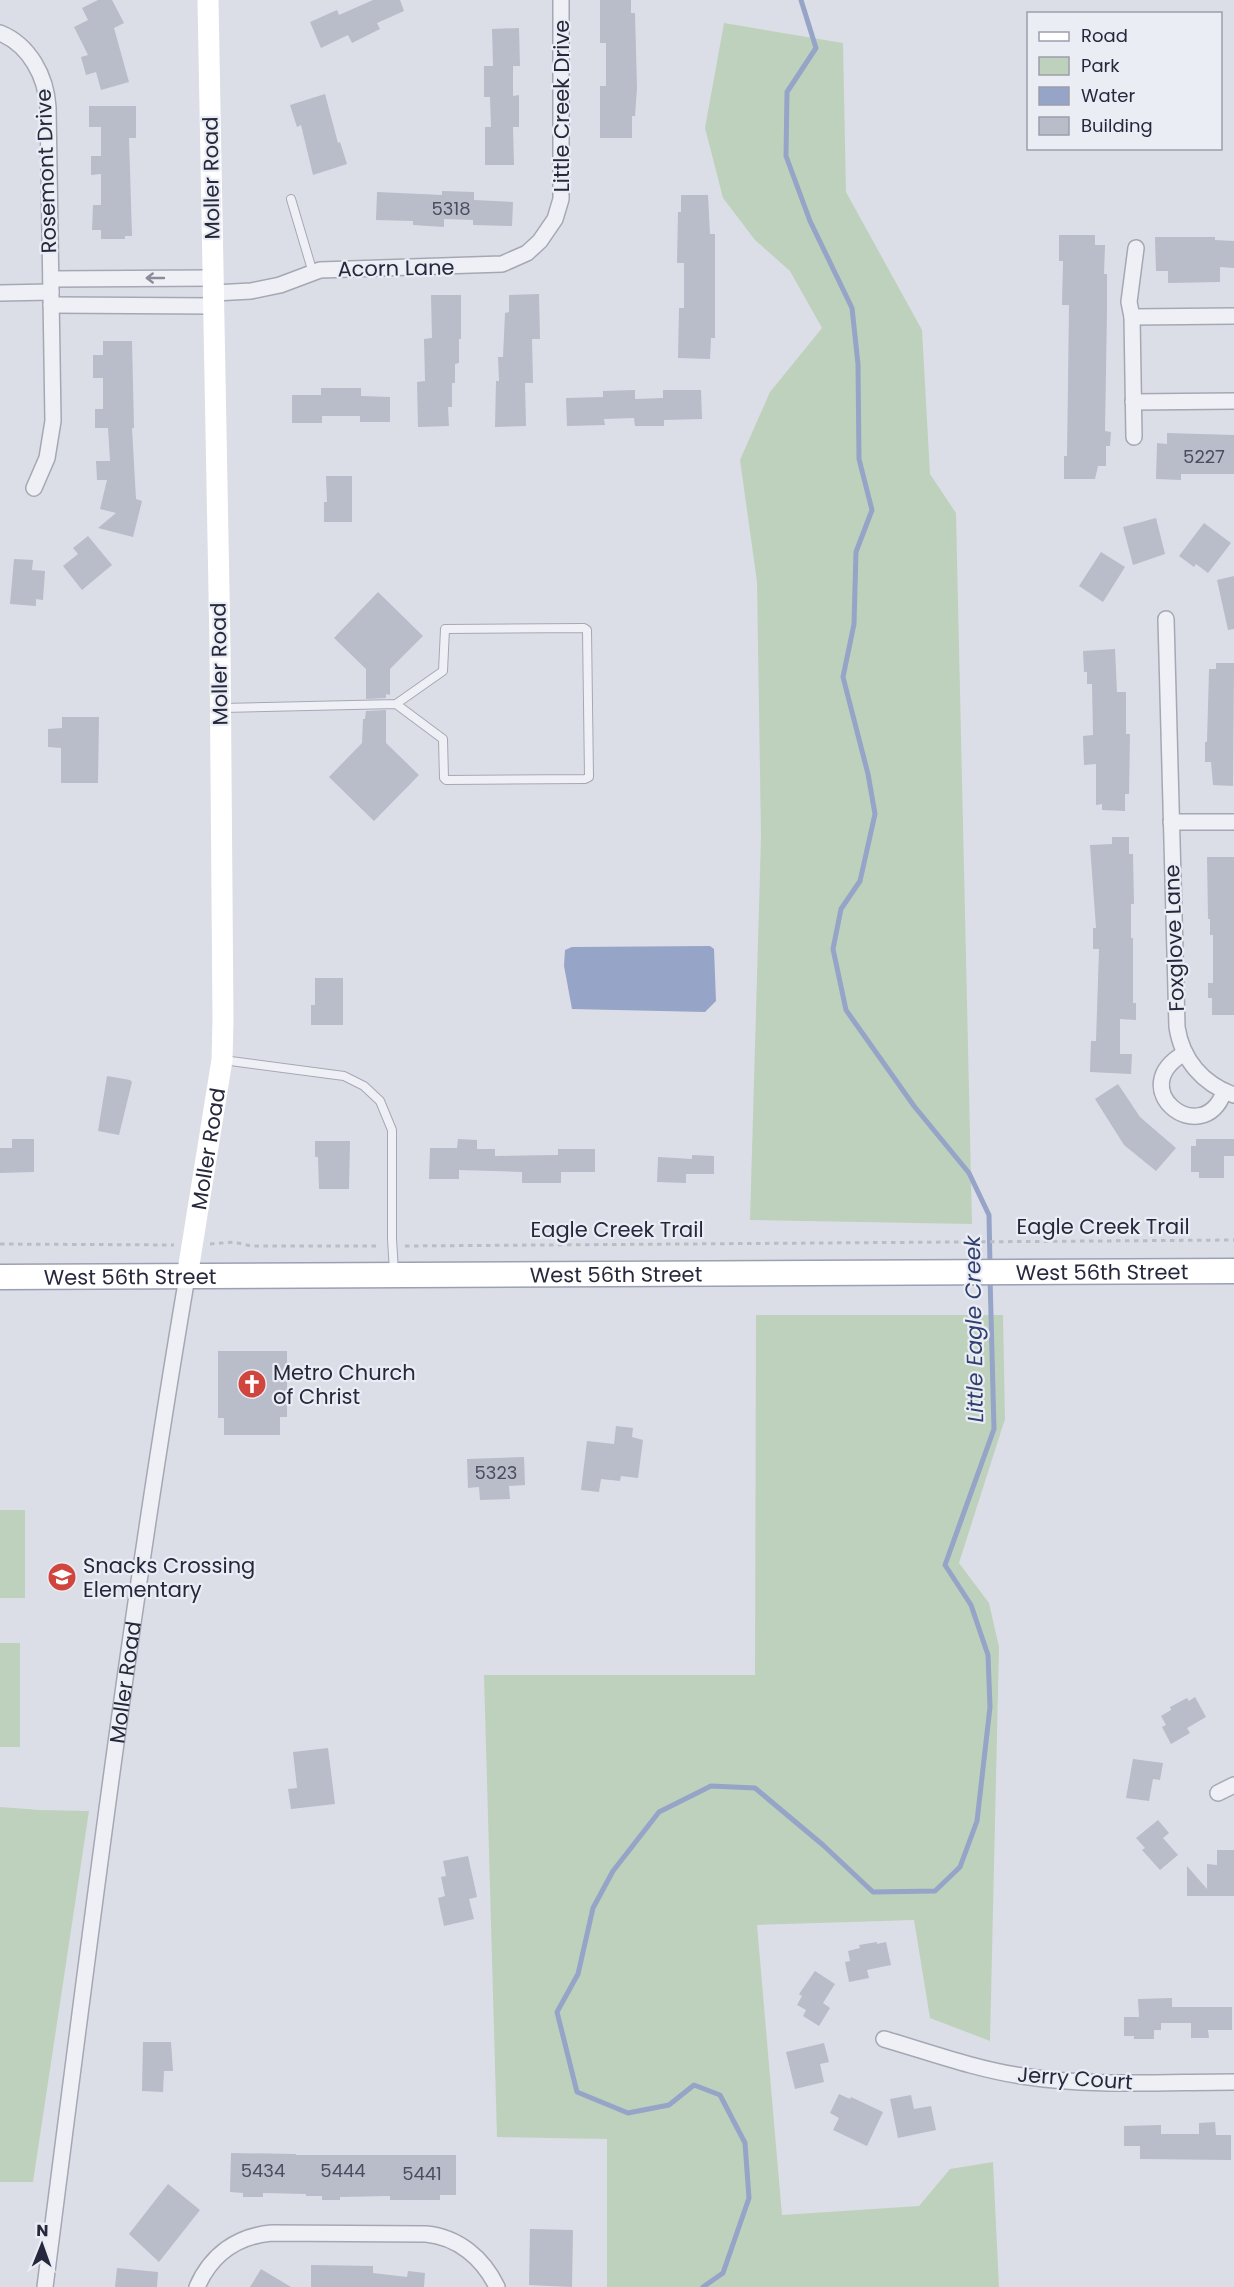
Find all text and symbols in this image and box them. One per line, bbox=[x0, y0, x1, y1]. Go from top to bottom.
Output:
legend bbox=[1027, 12, 1222, 150]
street label: Little Creek Drive bbox=[547, 20, 576, 192]
text: Road bbox=[1081, 23, 1128, 48]
text: Park bbox=[1081, 53, 1120, 78]
text: Water bbox=[1081, 83, 1135, 108]
street label: Rosemont Drive bbox=[29, 88, 63, 254]
text: Building bbox=[1081, 113, 1153, 138]
street label: Moller Road bbox=[195, 116, 227, 240]
house number: 5318 bbox=[431, 196, 471, 221]
street label: Acorn Lane bbox=[337, 252, 455, 284]
one-way arrow bbox=[145, 272, 165, 284]
house number: 5227 bbox=[1183, 444, 1225, 469]
street label: Moller Road bbox=[203, 602, 235, 726]
street label: Foxglove Lane bbox=[1157, 864, 1191, 1012]
street label: Moller Road bbox=[184, 1086, 232, 1212]
street label: Eagle Creek Trail bbox=[1016, 1212, 1190, 1241]
street label: Eagle Creek Trail bbox=[530, 1215, 704, 1244]
water label: Little Eagle Creek bbox=[957, 1234, 991, 1423]
street label: West 56th Street bbox=[1016, 1257, 1188, 1287]
street label: West 56th Street bbox=[530, 1259, 702, 1289]
street label: West 56th Street bbox=[44, 1261, 216, 1291]
place label: Metro Church of Christ bbox=[273, 1358, 416, 1411]
church icon: Metro Church of Christ bbox=[236, 1368, 268, 1400]
house number: 5323 bbox=[475, 1460, 517, 1485]
place label: Snacks Crossing Elementary bbox=[83, 1551, 255, 1604]
school or university icon: Snacks Crossing Elementary bbox=[46, 1561, 78, 1593]
street label: Moller Road bbox=[102, 1619, 148, 1745]
street label: Jerry Court bbox=[1016, 2059, 1134, 2097]
house number: 5434 bbox=[241, 2158, 285, 2183]
house number: 5444 bbox=[320, 2158, 366, 2183]
house number: 5441 bbox=[402, 2161, 442, 2186]
north arrow bbox=[12, 2215, 72, 2275]
text: N bbox=[36, 2219, 48, 2242]

